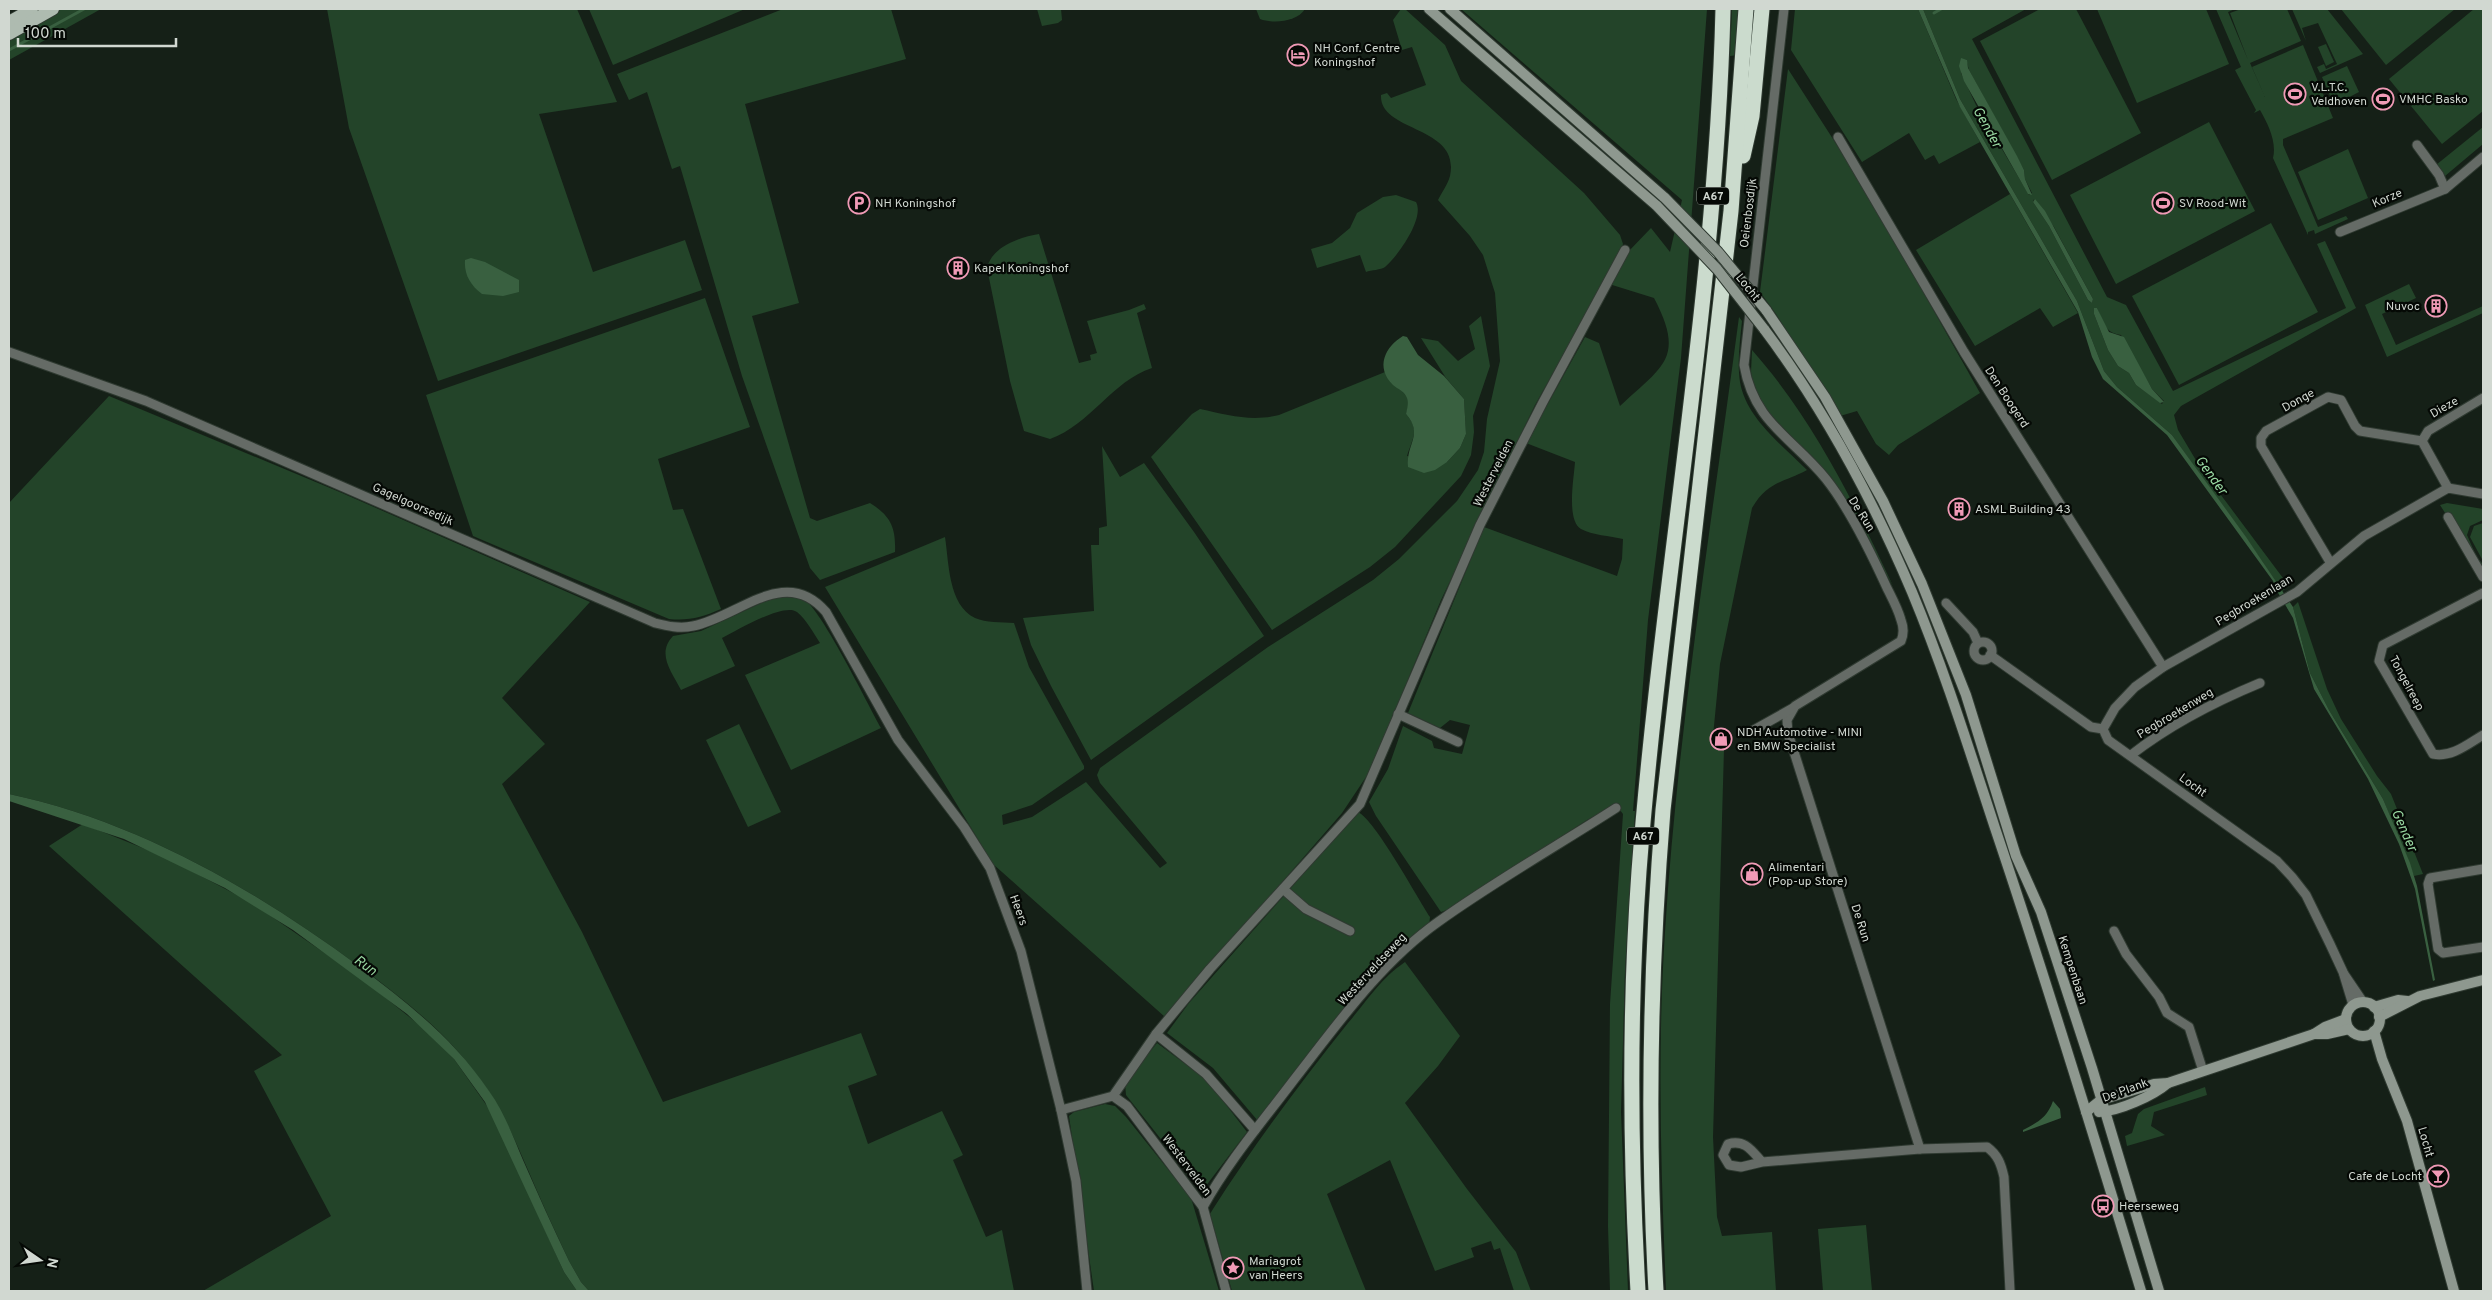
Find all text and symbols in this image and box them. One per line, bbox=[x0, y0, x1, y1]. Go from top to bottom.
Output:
scale bar bbox=[18, 15, 175, 47]
text: 100 m bbox=[25, 25, 66, 44]
place label: NH Conf. Centre Koningshof bbox=[1314, 41, 1400, 71]
hotel icon: NH Conf. Centre Koningshof bbox=[1286, 43, 1310, 67]
place label: V.L.T.C. Veldhoven bbox=[2311, 80, 2367, 110]
sports icon: V.L.T.C. Veldhoven bbox=[2283, 82, 2307, 106]
sports icon: VMHC Basko bbox=[2371, 87, 2395, 111]
place label: VMHC Basko bbox=[2399, 92, 2468, 108]
water label: Gender bbox=[1968, 104, 2006, 153]
street label: Oeienbosdijk bbox=[1737, 177, 1761, 249]
street label: Korze bbox=[2370, 185, 2405, 212]
road number: A67 bbox=[1697, 188, 1729, 205]
parking icon: NH Koningshof bbox=[847, 191, 871, 215]
sports icon: SV Rood-Wit bbox=[2151, 191, 2175, 215]
place label: NH Koningshof bbox=[875, 196, 956, 212]
place label: SV Rood-Wit bbox=[2179, 196, 2246, 212]
building icon: Kapel Koningshof bbox=[946, 256, 970, 280]
place label: Kapel Koningshof bbox=[974, 261, 1069, 277]
street label: Locht bbox=[1731, 271, 1763, 305]
building icon: Nuvoc bbox=[2424, 294, 2448, 318]
place label: Nuvoc bbox=[2386, 299, 2420, 315]
street label: Den Boogerd bbox=[1980, 364, 2032, 431]
street label: Donge bbox=[2279, 385, 2318, 416]
street label: Dieze bbox=[2428, 393, 2461, 422]
street label: Westervelden bbox=[1470, 437, 1518, 510]
water label: Gender bbox=[2191, 453, 2232, 500]
street label: Gagelgoorsedijk bbox=[369, 480, 456, 530]
street label: De Run bbox=[1844, 494, 1878, 535]
building icon: ASML Building 43 bbox=[1947, 497, 1971, 521]
place label: ASML Building 43 bbox=[1975, 502, 2071, 518]
street label: Pegbroekenlaan bbox=[2213, 571, 2296, 630]
street label: Tongelreep bbox=[2385, 653, 2427, 714]
street label: Pegbroekenweg bbox=[2134, 685, 2217, 743]
place label: NDH Automotive - MINI en BMW Specialist bbox=[1737, 725, 1862, 755]
shop icon: NDH Automotive - MINI en BMW Specialist bbox=[1709, 727, 1733, 751]
street label: Locht bbox=[2175, 770, 2210, 801]
water label: Gender bbox=[2387, 807, 2421, 856]
road number: A67 bbox=[1627, 828, 1659, 844]
place label: Alimentari (Pop-up Store) bbox=[1768, 860, 1848, 890]
shop icon: Alimentari (Pop-up Store) bbox=[1740, 862, 1764, 886]
street label: Heers bbox=[1005, 893, 1031, 928]
street label: De Run bbox=[1846, 902, 1874, 944]
street label: Westerveldseweg bbox=[1335, 930, 1411, 1009]
street label: Kempenbaan bbox=[2053, 934, 2091, 1007]
water label: Run bbox=[350, 952, 380, 980]
street label: De Plank bbox=[2100, 1075, 2150, 1107]
street label: Locht bbox=[2413, 1125, 2437, 1159]
street label: Westervelden bbox=[1158, 1132, 1215, 1200]
bar icon: Cafe de Locht bbox=[2426, 1164, 2450, 1188]
place label: Cafe de Locht bbox=[2348, 1169, 2422, 1185]
bus stop icon: Heerseweg bbox=[2091, 1194, 2115, 1218]
place label: Heerseweg bbox=[2119, 1199, 2179, 1215]
north arrow bbox=[15, 1235, 65, 1285]
place label: Mariagrot van Heers bbox=[1249, 1254, 1303, 1284]
text: N bbox=[42, 1256, 61, 1269]
place icon: Mariagrot van Heers bbox=[1221, 1256, 1245, 1280]

